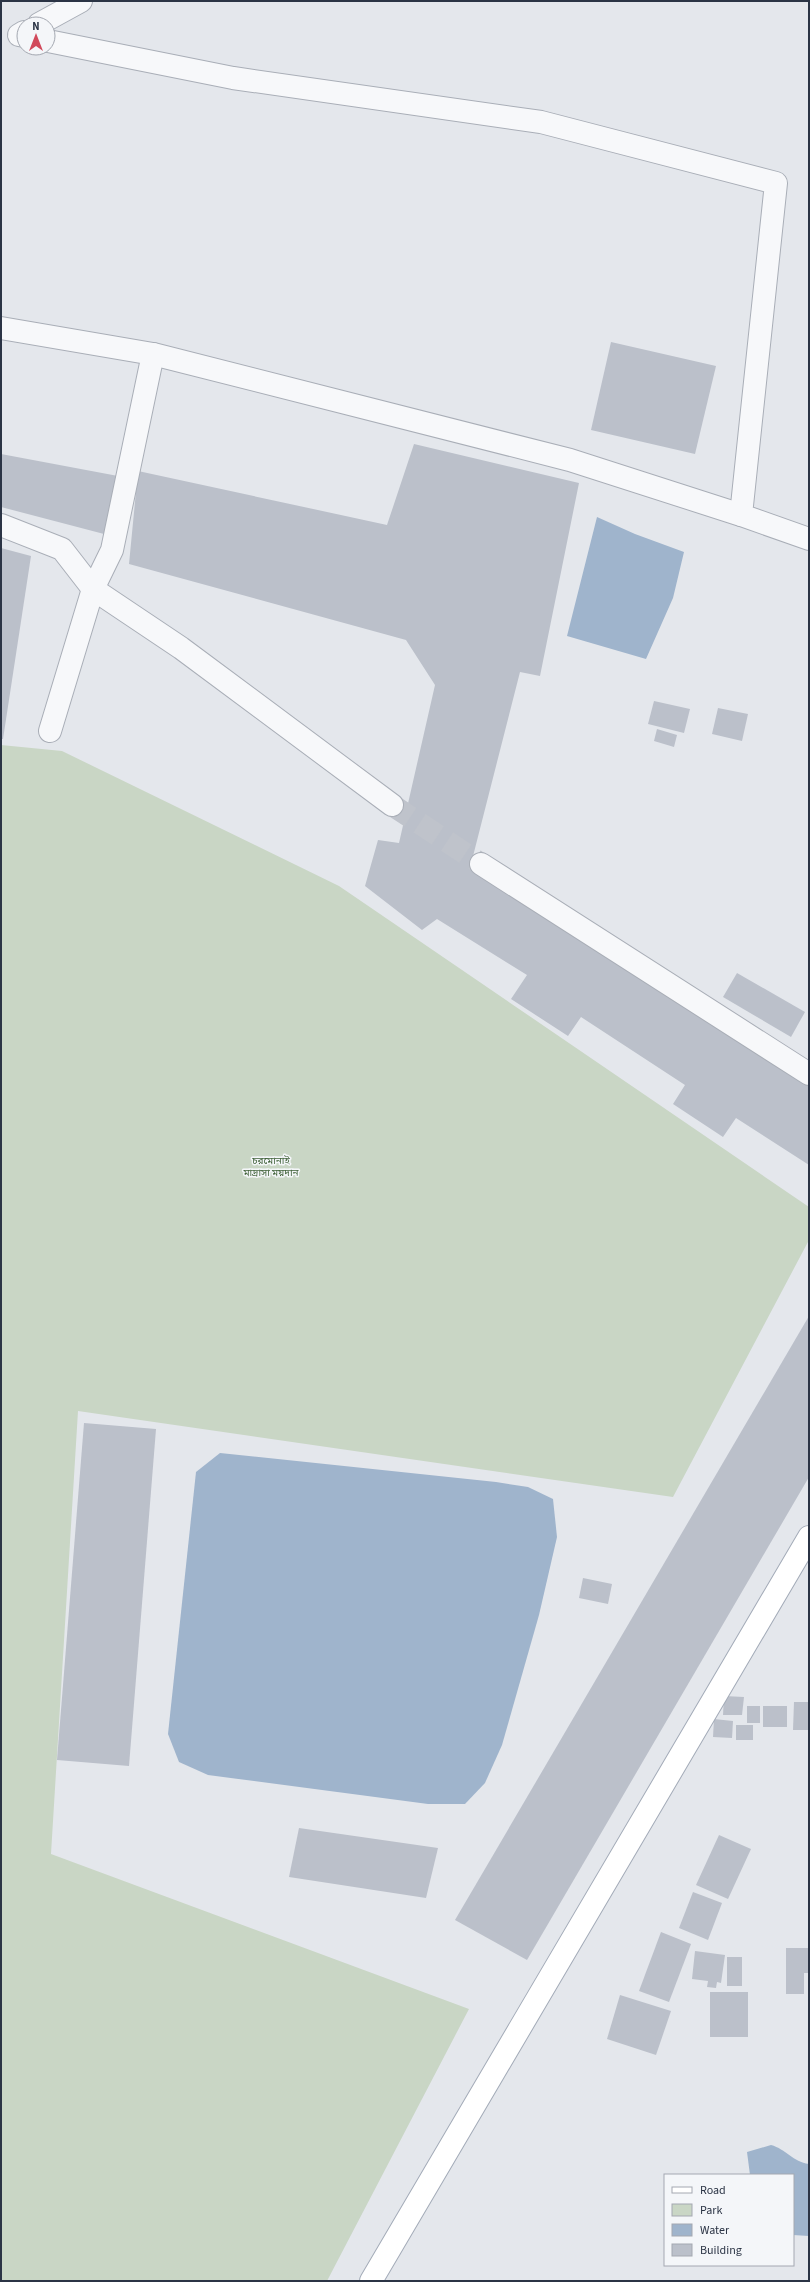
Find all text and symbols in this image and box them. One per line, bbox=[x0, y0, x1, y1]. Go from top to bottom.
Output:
north arrow bbox=[16, 16, 56, 56]
text: N bbox=[32, 19, 40, 34]
park label: চরমোনাই মাদ্রাসা ময়দান bbox=[242, 1154, 300, 1180]
legend bbox=[664, 2174, 794, 2266]
text: Road bbox=[700, 2182, 726, 2199]
text: Park bbox=[700, 2202, 722, 2219]
text: Water bbox=[700, 2222, 730, 2239]
text: Building bbox=[700, 2242, 742, 2259]

